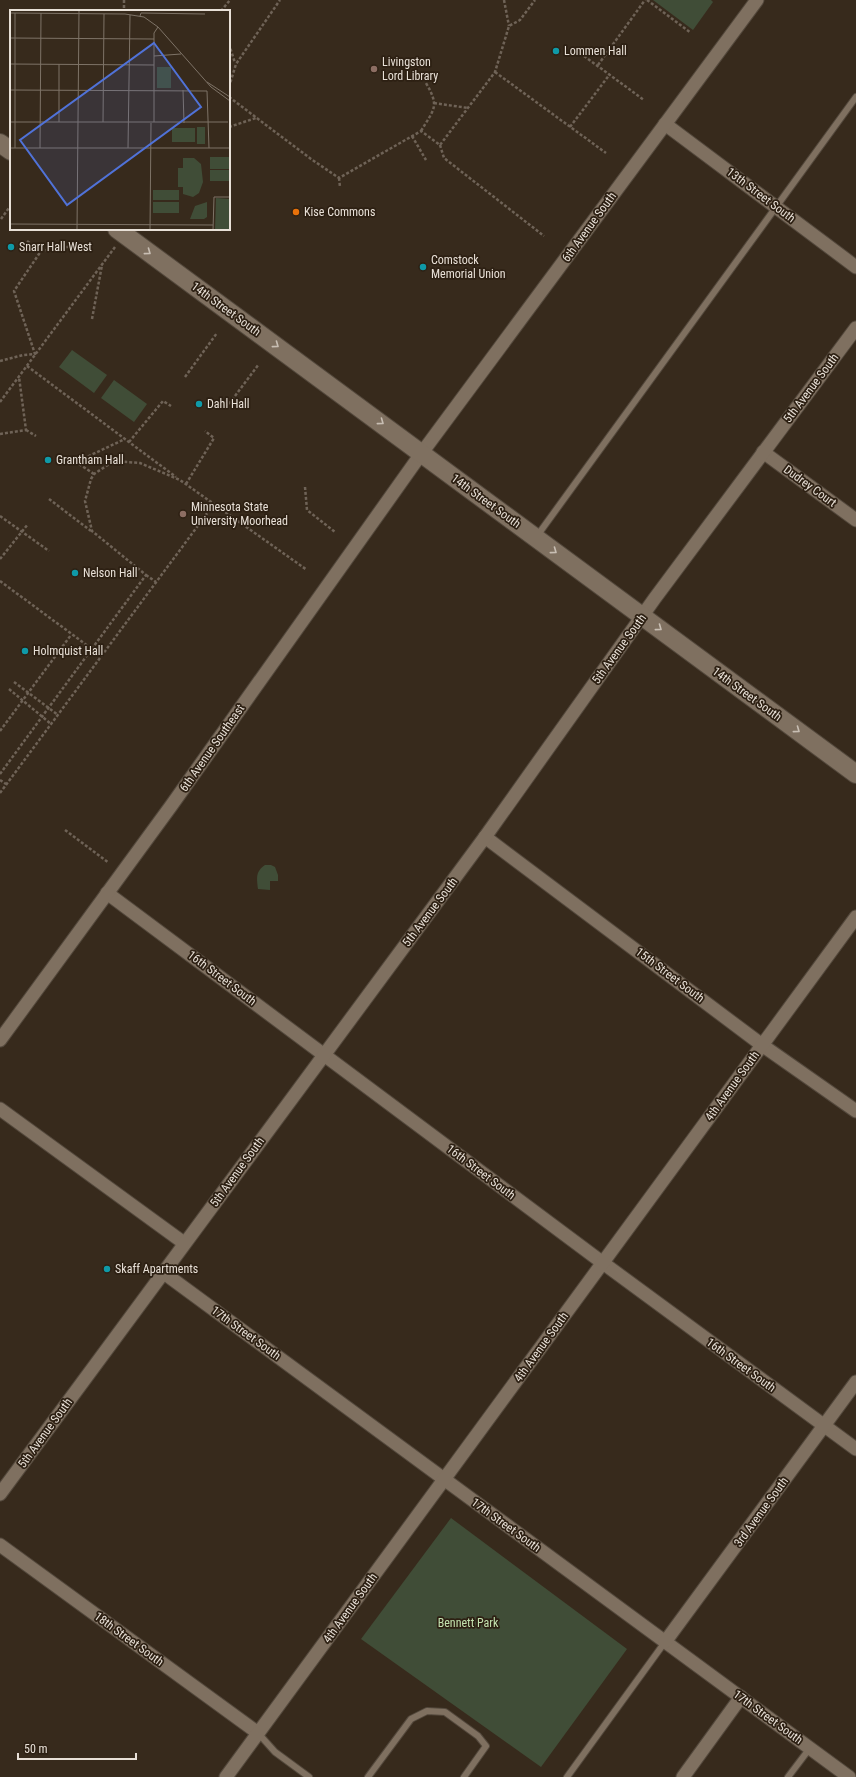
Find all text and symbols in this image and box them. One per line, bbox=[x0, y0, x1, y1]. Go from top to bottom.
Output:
inset map bbox=[10, 10, 230, 230]
place label: Lommen Hall bbox=[564, 44, 627, 58]
marker: Lommen Hall bbox=[551, 46, 561, 56]
place label: Livingston Lord Library bbox=[382, 55, 438, 83]
marker: Livingston Lord Library bbox=[369, 64, 379, 74]
street label: 13th Street South bbox=[724, 165, 798, 225]
street label: 6th Avenue South bbox=[559, 189, 619, 265]
place label: Kise Commons bbox=[304, 205, 375, 219]
marker: Kise Commons bbox=[291, 207, 301, 217]
place label: Snarr Hall West bbox=[19, 240, 92, 254]
marker: Snarr Hall West bbox=[6, 242, 16, 252]
one-way arrow bbox=[144, 247, 151, 254]
place label: Comstock Memorial Union bbox=[431, 253, 506, 281]
marker: Comstock Memorial Union bbox=[418, 262, 428, 272]
street label: 14th Street South bbox=[189, 279, 264, 339]
one-way arrow bbox=[271, 341, 278, 348]
street label: 5th Avenue South bbox=[781, 351, 842, 425]
place label: Dahl Hall bbox=[207, 397, 250, 411]
marker: Dahl Hall bbox=[194, 399, 204, 409]
one-way arrow bbox=[376, 417, 383, 424]
place label: Grantham Hall bbox=[56, 453, 124, 467]
marker: Grantham Hall bbox=[43, 455, 53, 465]
street label: Dudrey Court bbox=[781, 462, 839, 510]
street label: 14th Street South bbox=[449, 471, 524, 531]
place label: Minnesota State University Moorhead bbox=[191, 500, 288, 528]
marker: Minnesota State University Moorhead bbox=[178, 509, 188, 519]
one-way arrow bbox=[550, 546, 557, 553]
place label: Nelson Hall bbox=[83, 566, 138, 580]
marker: Nelson Hall bbox=[70, 568, 80, 578]
street label: 5th Avenue South bbox=[589, 611, 649, 687]
one-way arrow bbox=[655, 624, 662, 631]
place label: Holmquist Hall bbox=[33, 644, 103, 658]
marker: Holmquist Hall bbox=[20, 646, 30, 656]
street label: 14th Street South bbox=[710, 664, 785, 724]
street label: 6th Avenue Southeast bbox=[177, 701, 248, 794]
one-way arrow bbox=[793, 726, 800, 733]
street label: 5th Avenue South bbox=[400, 875, 461, 949]
street label: 15th Street South bbox=[633, 945, 707, 1005]
street label: 16th Street South bbox=[185, 948, 259, 1008]
street label: 4th Avenue South bbox=[702, 1048, 762, 1124]
street label: 5th Avenue South bbox=[207, 1134, 267, 1210]
street label: 16th Street South bbox=[444, 1142, 518, 1202]
place label: Skaff Apartments bbox=[115, 1262, 198, 1276]
marker: Skaff Apartments bbox=[102, 1264, 112, 1274]
street label: 17th Street South bbox=[209, 1303, 284, 1363]
street label: 4th Avenue South bbox=[511, 1309, 571, 1385]
street label: 16th Street South bbox=[704, 1335, 779, 1395]
street label: 5th Avenue South bbox=[15, 1395, 75, 1471]
street label: 3rd Avenue South bbox=[731, 1474, 791, 1550]
street label: 17th Street South bbox=[469, 1495, 544, 1555]
street label: 4th Avenue South bbox=[320, 1570, 380, 1646]
street label: 18th Street South bbox=[92, 1609, 167, 1669]
park label: Bennett Park bbox=[438, 1616, 499, 1630]
street label: 17th Street South bbox=[731, 1687, 806, 1747]
scale bar bbox=[18, 1735, 136, 1761]
text: 50 m bbox=[24, 1742, 48, 1756]

